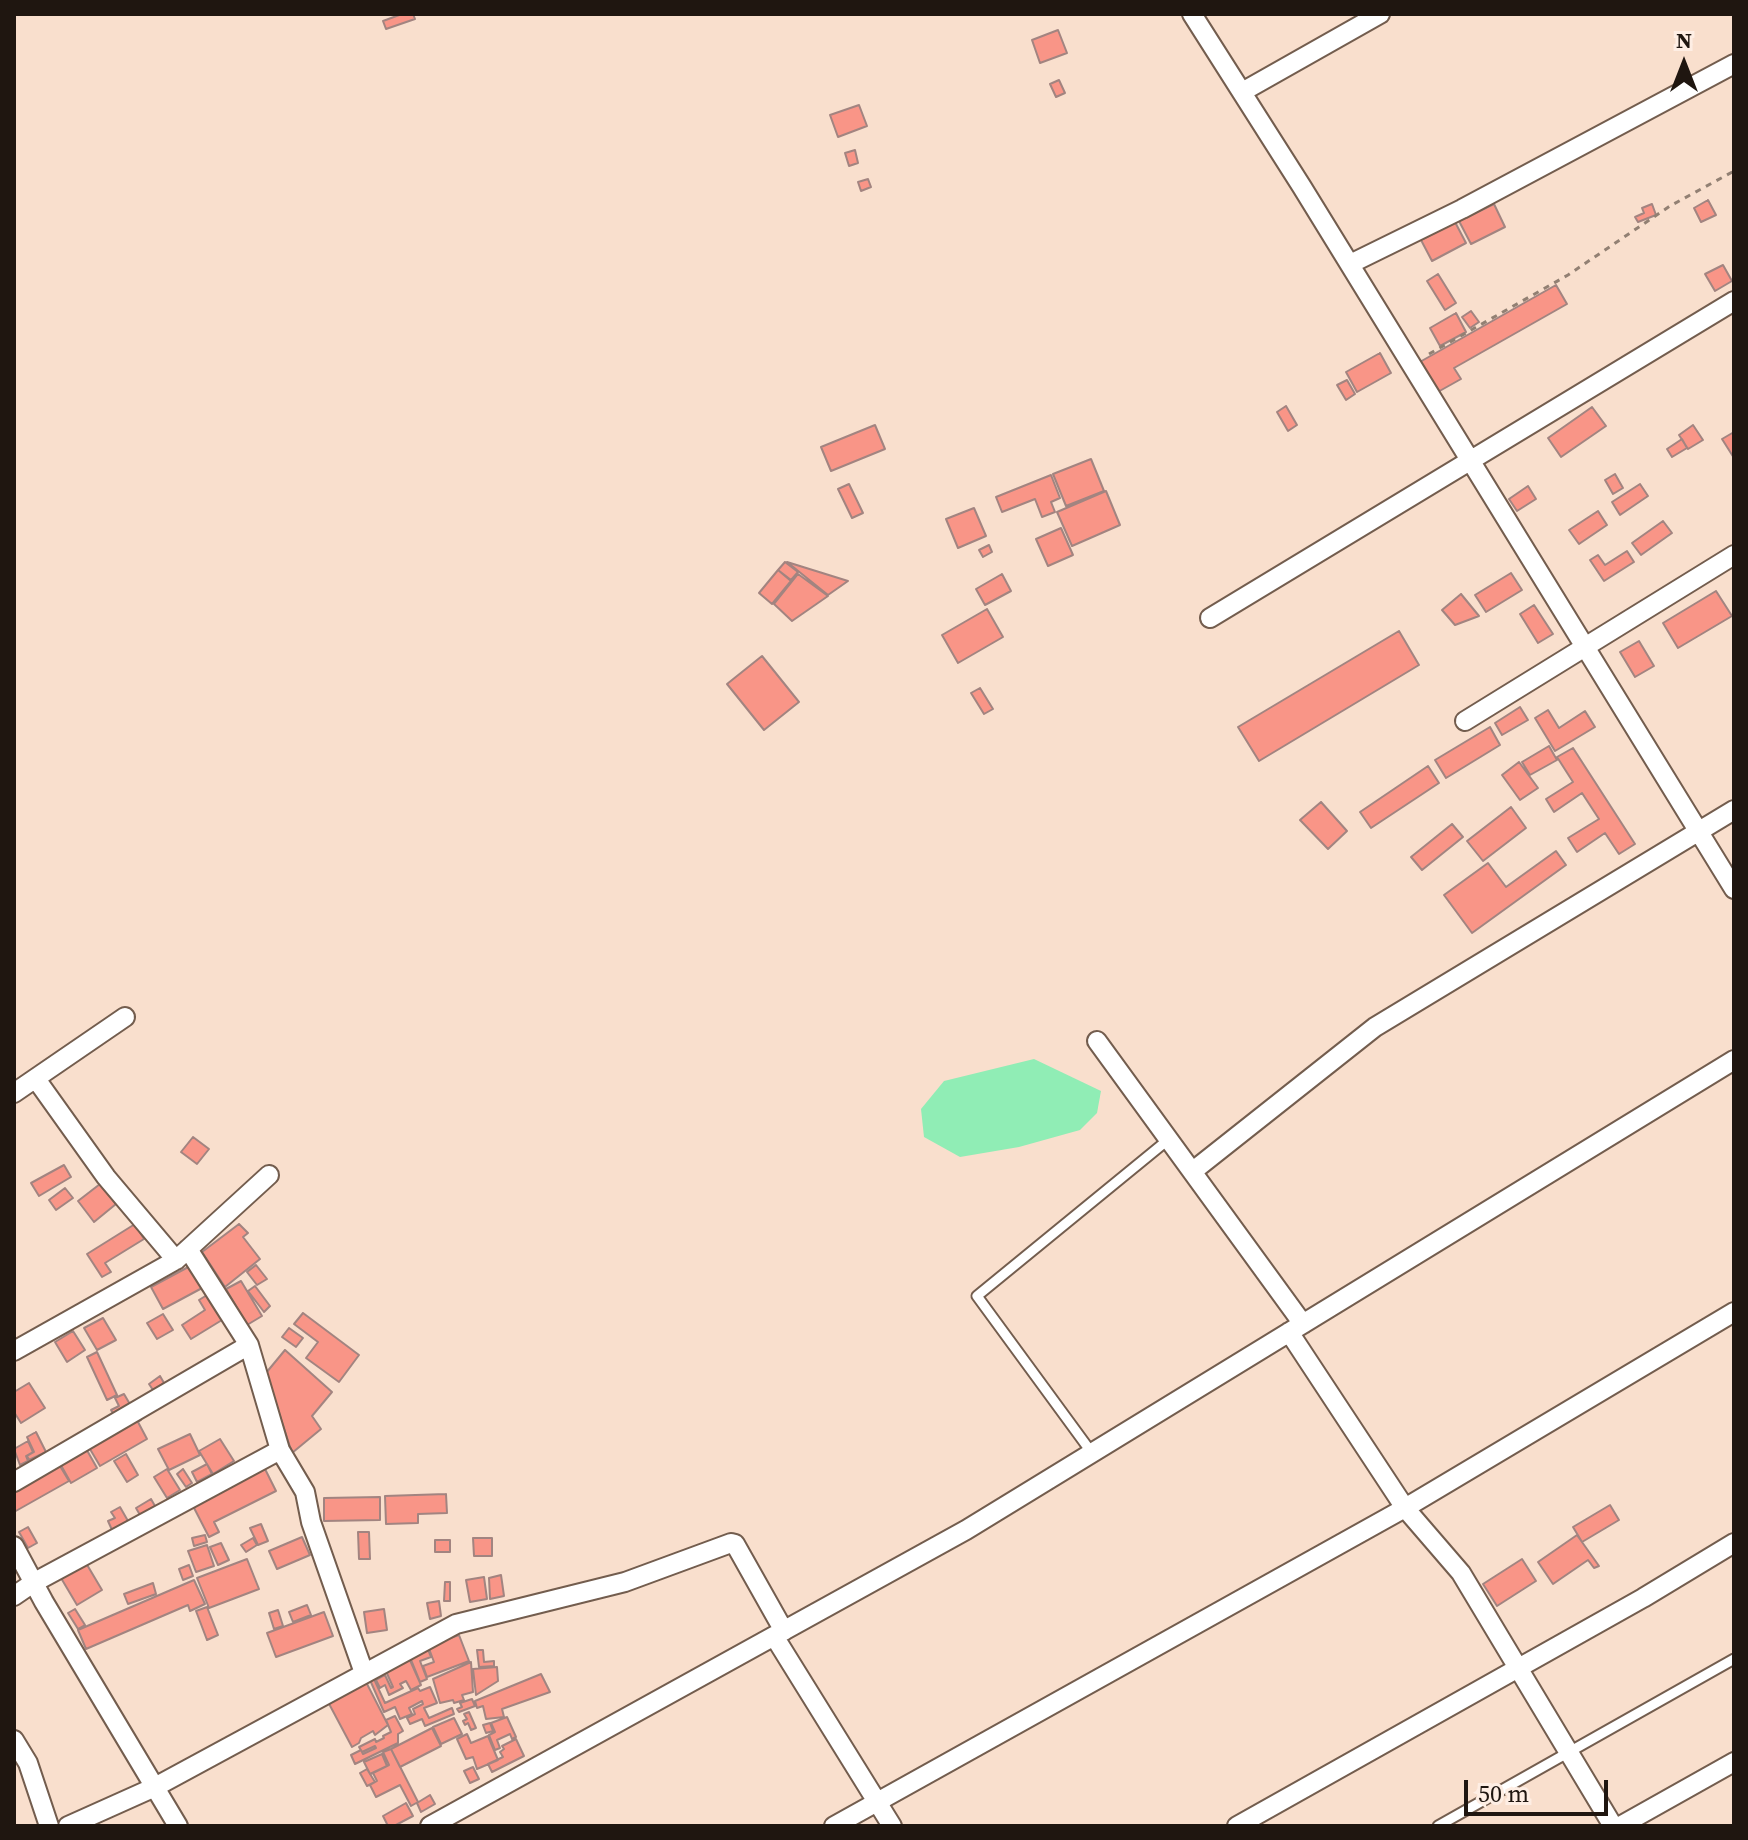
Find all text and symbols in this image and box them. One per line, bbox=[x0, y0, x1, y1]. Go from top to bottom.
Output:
north arrow bbox=[1644, 24, 1724, 104]
text: N bbox=[1676, 25, 1692, 55]
scale bar bbox=[1468, 1764, 1612, 1814]
text: 50 m bbox=[1478, 1777, 1529, 1810]

